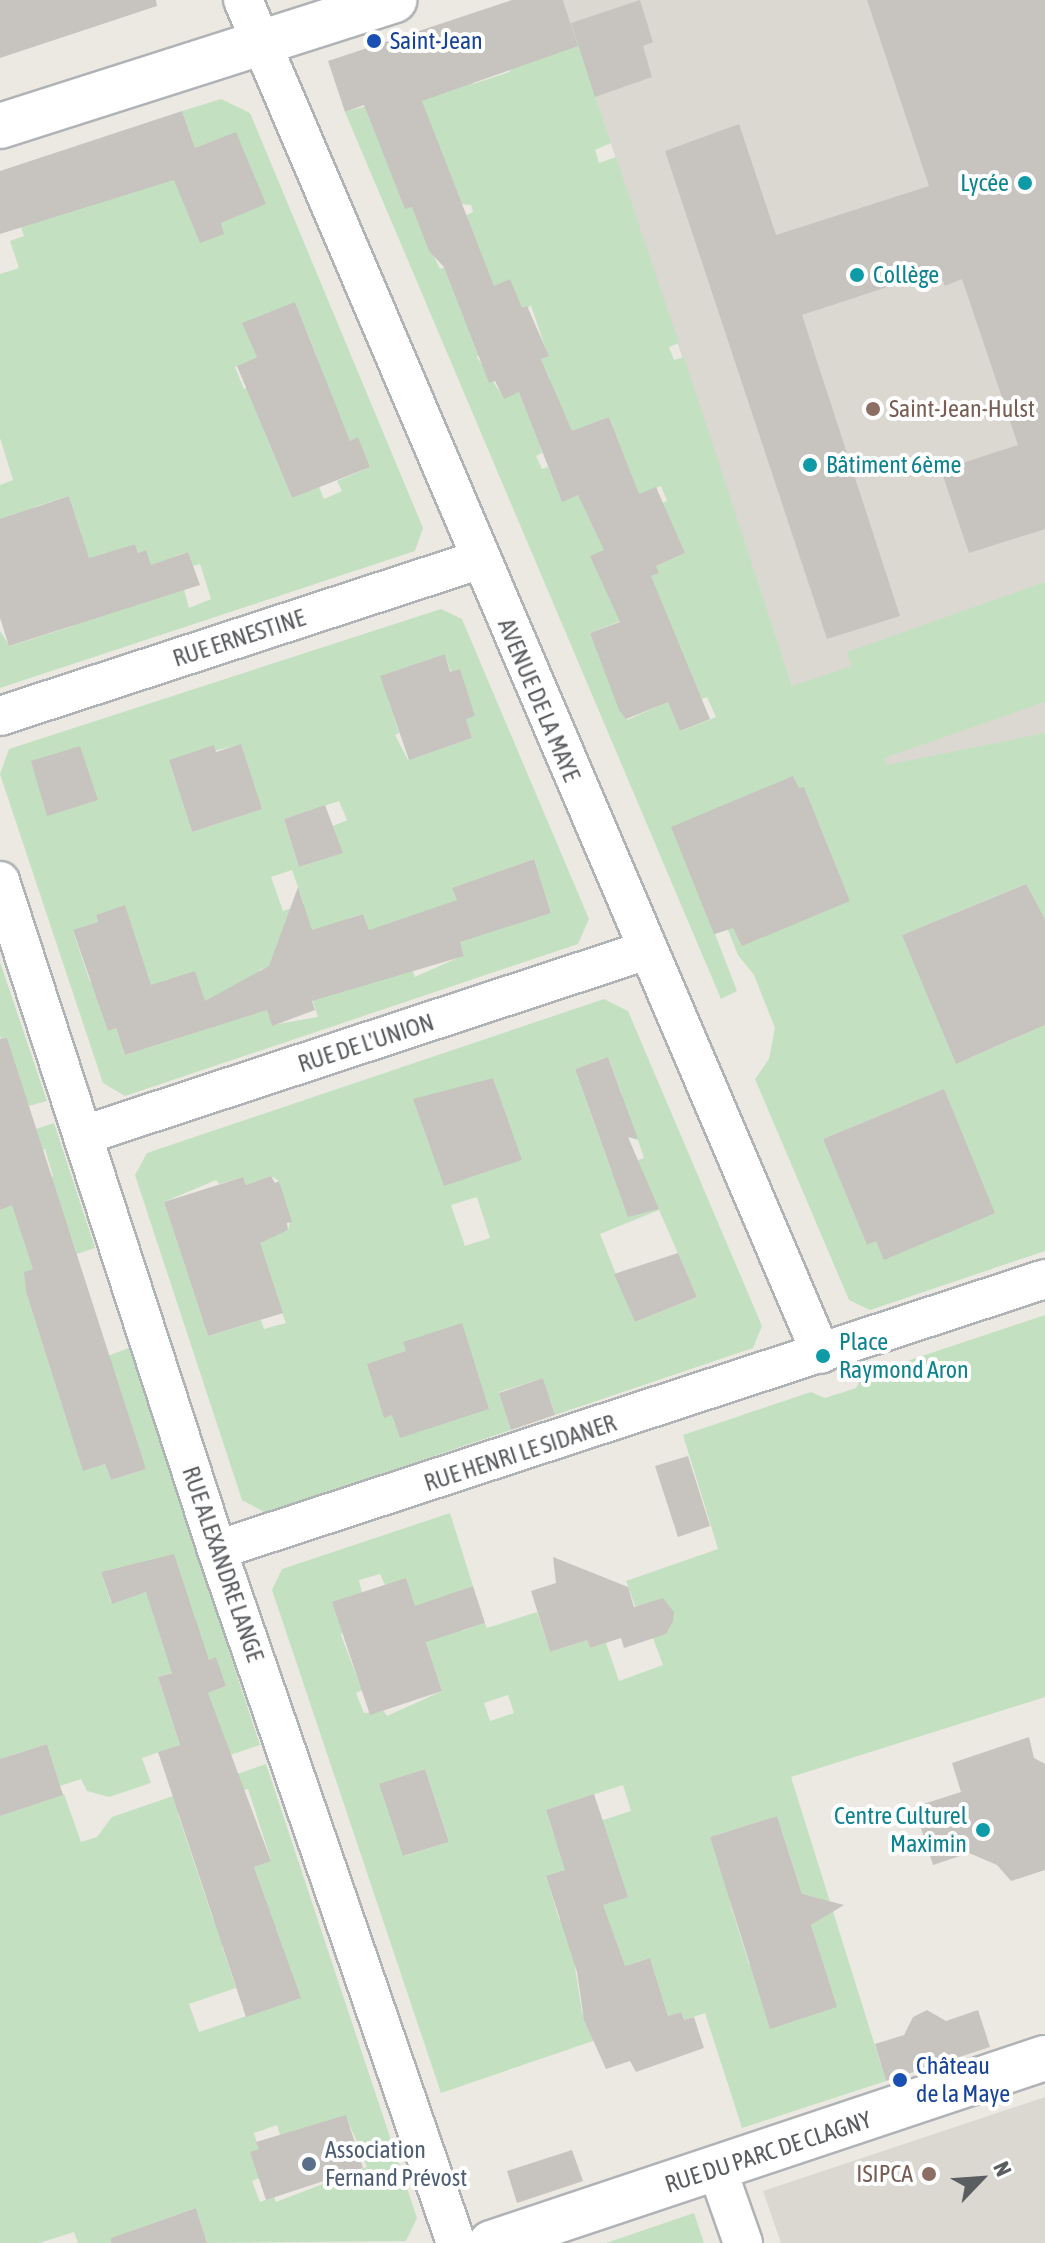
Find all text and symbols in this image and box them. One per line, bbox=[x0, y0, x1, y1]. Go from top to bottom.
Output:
place label: Saint-Jean bbox=[390, 27, 483, 55]
marker: Saint-Jean bbox=[365, 32, 383, 50]
place label: Lycée bbox=[960, 169, 1009, 197]
marker: Lycée bbox=[1016, 174, 1034, 192]
place label: Collège bbox=[873, 261, 939, 289]
marker: Collège bbox=[848, 266, 866, 284]
place label: Saint-Jean-Hulst bbox=[889, 395, 1035, 423]
marker: Saint-Jean-Hulst bbox=[864, 400, 882, 418]
place label: Bâtiment 6ème bbox=[826, 451, 961, 479]
marker: Bâtiment 6ème bbox=[801, 456, 819, 474]
street label: RUE ERNESTINE bbox=[169, 603, 309, 673]
street label: AVENUE DE LA MAYE bbox=[492, 614, 586, 786]
street label: RUE DE L'UNION bbox=[294, 1007, 438, 1079]
place label: Place Raymond Aron bbox=[839, 1328, 969, 1384]
marker: Place Raymond Aron bbox=[814, 1347, 832, 1365]
street label: RUE HENRI LE SIDANER bbox=[420, 1408, 620, 1498]
street label: RUE ALEXANDRE LANGE bbox=[176, 1463, 270, 1665]
place label: Centre Culturel Maximin bbox=[834, 1802, 967, 1858]
marker: Centre Culturel Maximin bbox=[974, 1821, 992, 1839]
place label: Château de la Maye bbox=[916, 2052, 1010, 2108]
marker: Château de la Maye bbox=[891, 2071, 909, 2089]
street label: RUE DU PARC DE CLAGNY bbox=[661, 2105, 875, 2199]
place label: Association Fernand Prévost bbox=[325, 2136, 467, 2192]
north arrow bbox=[941, 2139, 1021, 2219]
marker: Association Fernand Prévost bbox=[300, 2155, 318, 2173]
text: N bbox=[988, 2157, 1017, 2180]
place label: ISIPCA bbox=[856, 2160, 913, 2188]
marker: ISIPCA bbox=[920, 2165, 938, 2183]

